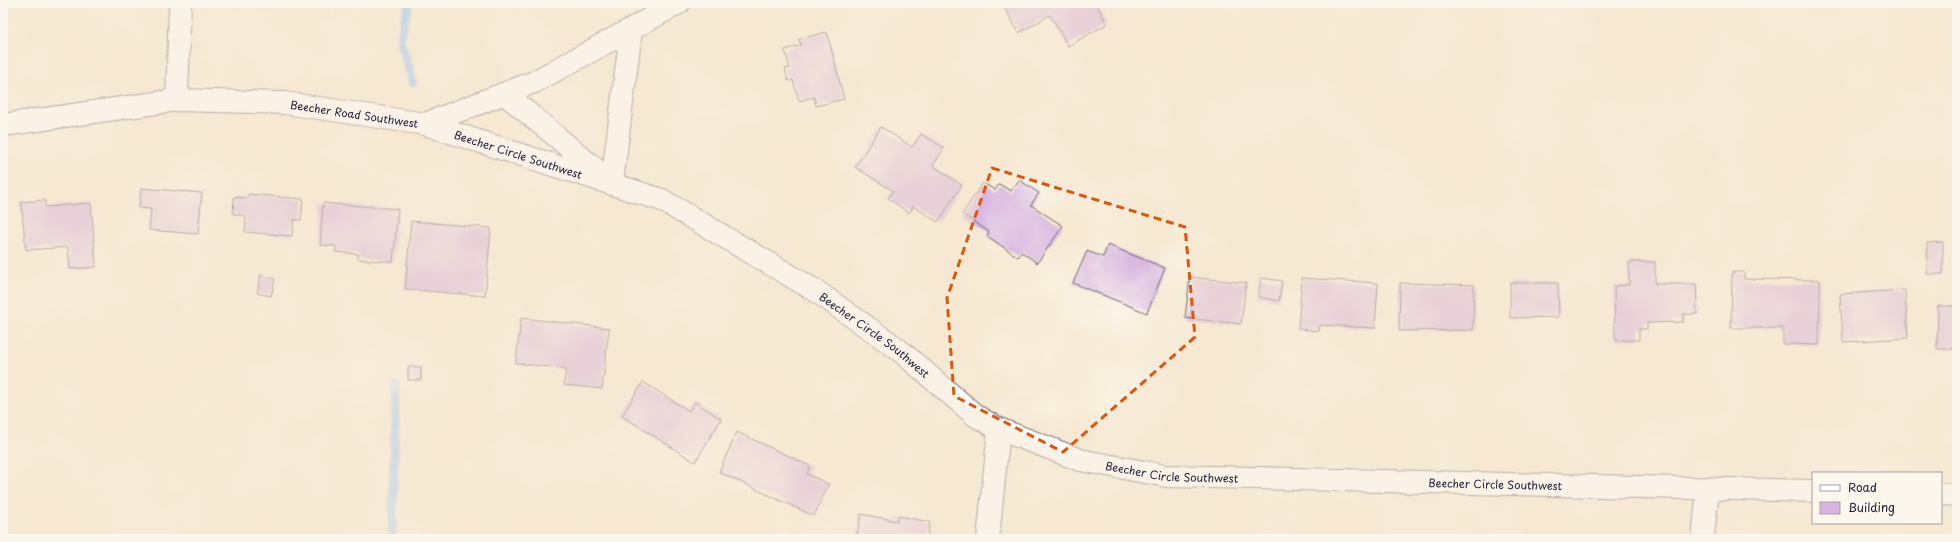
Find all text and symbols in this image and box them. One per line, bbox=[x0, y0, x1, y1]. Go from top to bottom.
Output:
street label: Beecher Road Southwest bbox=[289, 95, 420, 131]
street label: Beecher Circle Southwest bbox=[452, 125, 585, 183]
street label: Beecher Circle Southwest bbox=[816, 288, 934, 382]
street label: Beecher Circle Southwest bbox=[1104, 456, 1239, 486]
legend bbox=[1812, 472, 1942, 524]
street label: Beecher Circle Southwest bbox=[1428, 474, 1563, 494]
text: Road bbox=[1848, 478, 1877, 496]
text: Building bbox=[1848, 498, 1895, 516]

